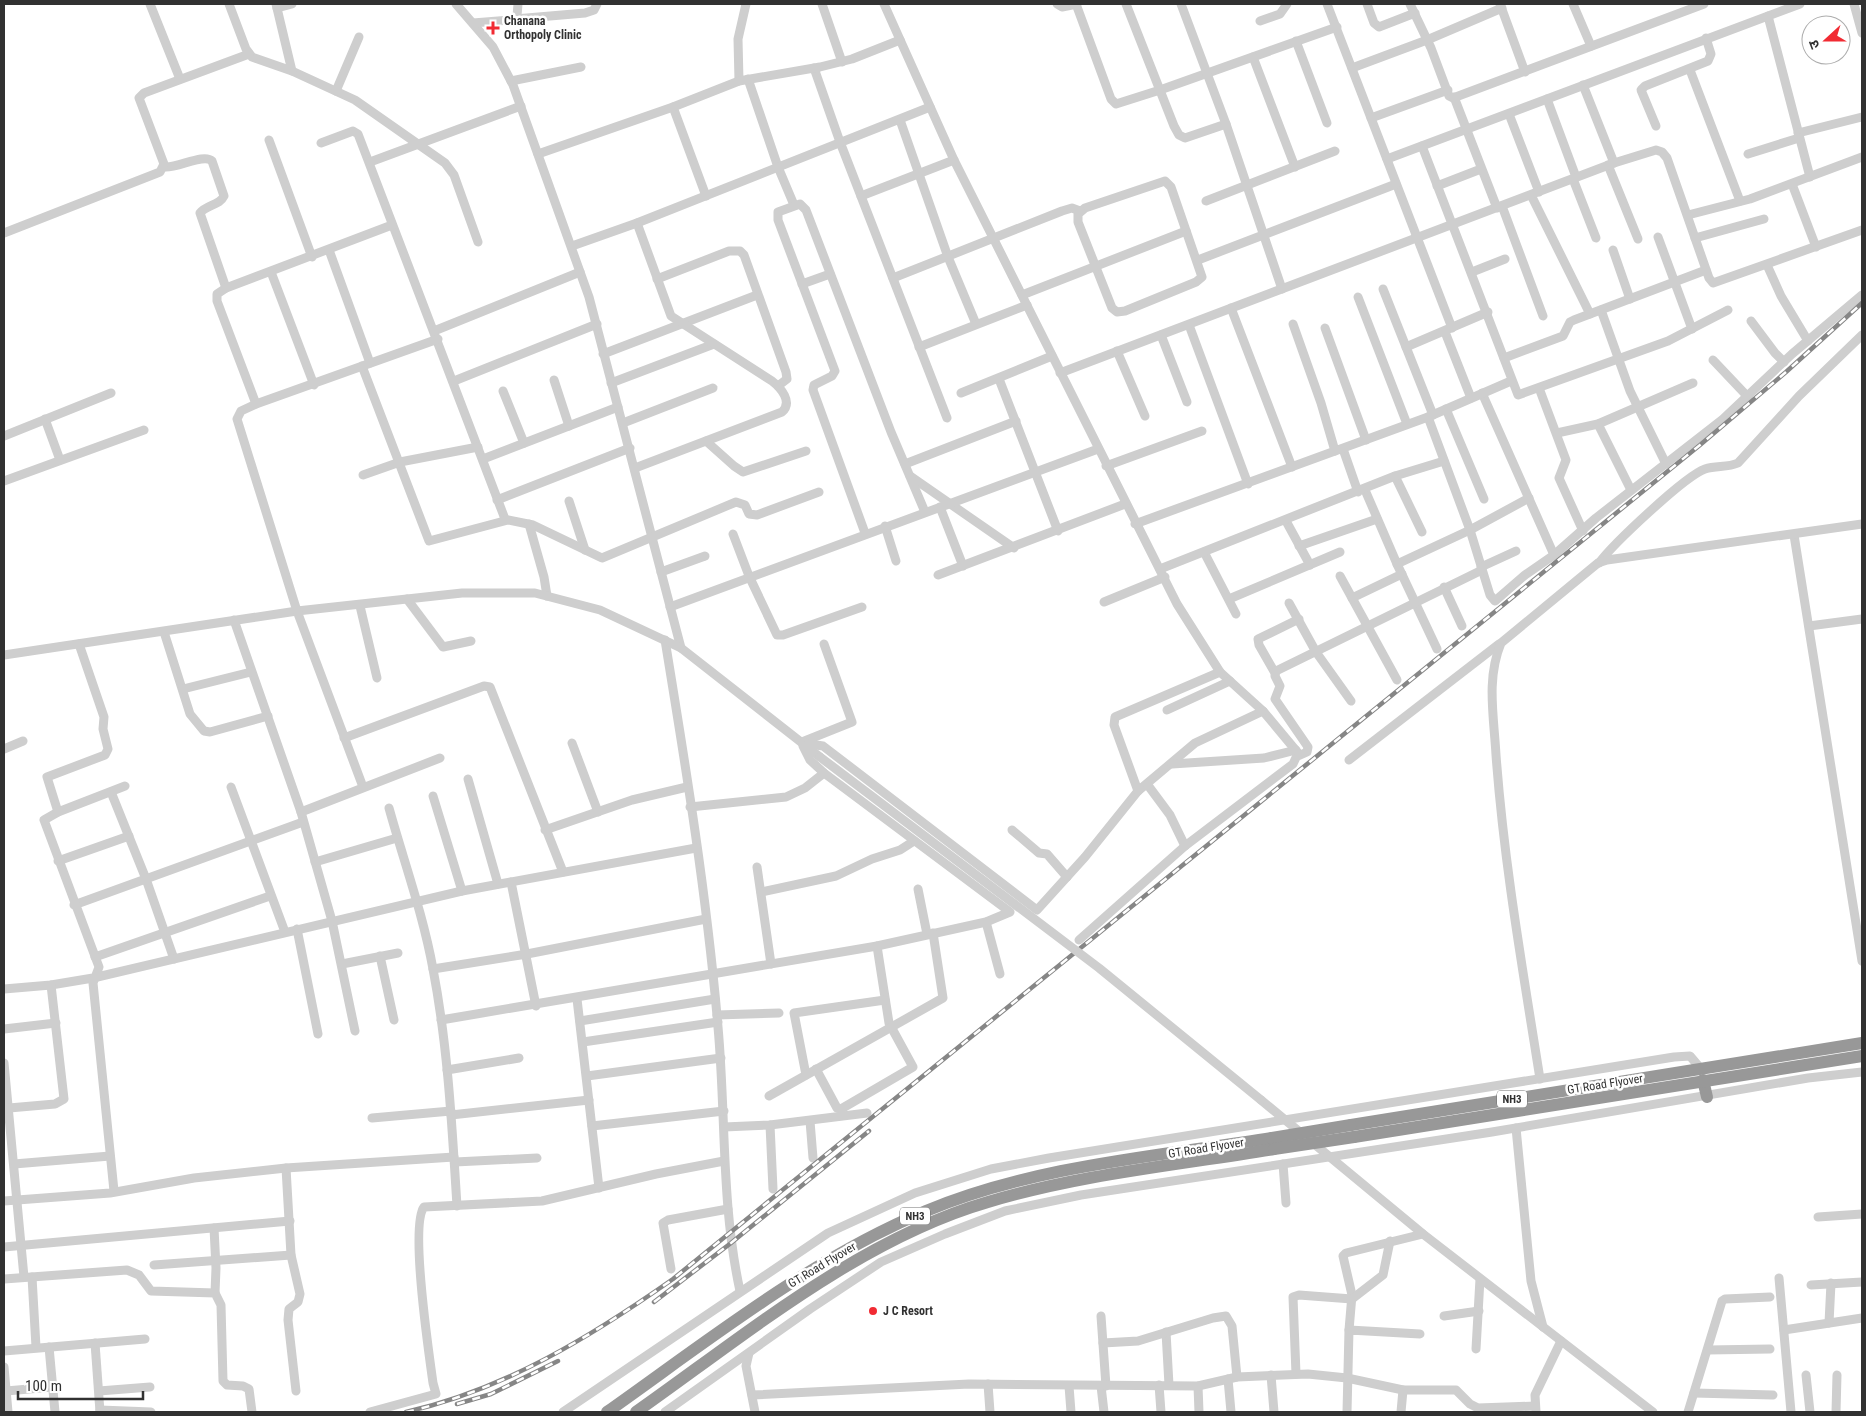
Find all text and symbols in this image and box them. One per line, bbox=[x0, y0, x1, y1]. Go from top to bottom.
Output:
place label: Chanana Orthopoly Clinic bbox=[504, 14, 582, 42]
north arrow bbox=[1801, 15, 1851, 65]
marker: Chanana Orthopoly Clinic bbox=[486, 21, 500, 35]
text: उ bbox=[1805, 37, 1823, 51]
street label: GT Road Flyover bbox=[1566, 1071, 1644, 1097]
road number: NH3 bbox=[1497, 1090, 1527, 1108]
street label: GT Road Flyover bbox=[1167, 1135, 1245, 1161]
road number: NH3 bbox=[900, 1208, 930, 1224]
street label: GT Road Flyover bbox=[786, 1239, 859, 1291]
place label: J C Resort bbox=[883, 1304, 933, 1318]
marker: J C Resort bbox=[867, 1305, 879, 1317]
scale bar bbox=[18, 1368, 142, 1400]
text: 100 m bbox=[25, 1377, 62, 1395]

